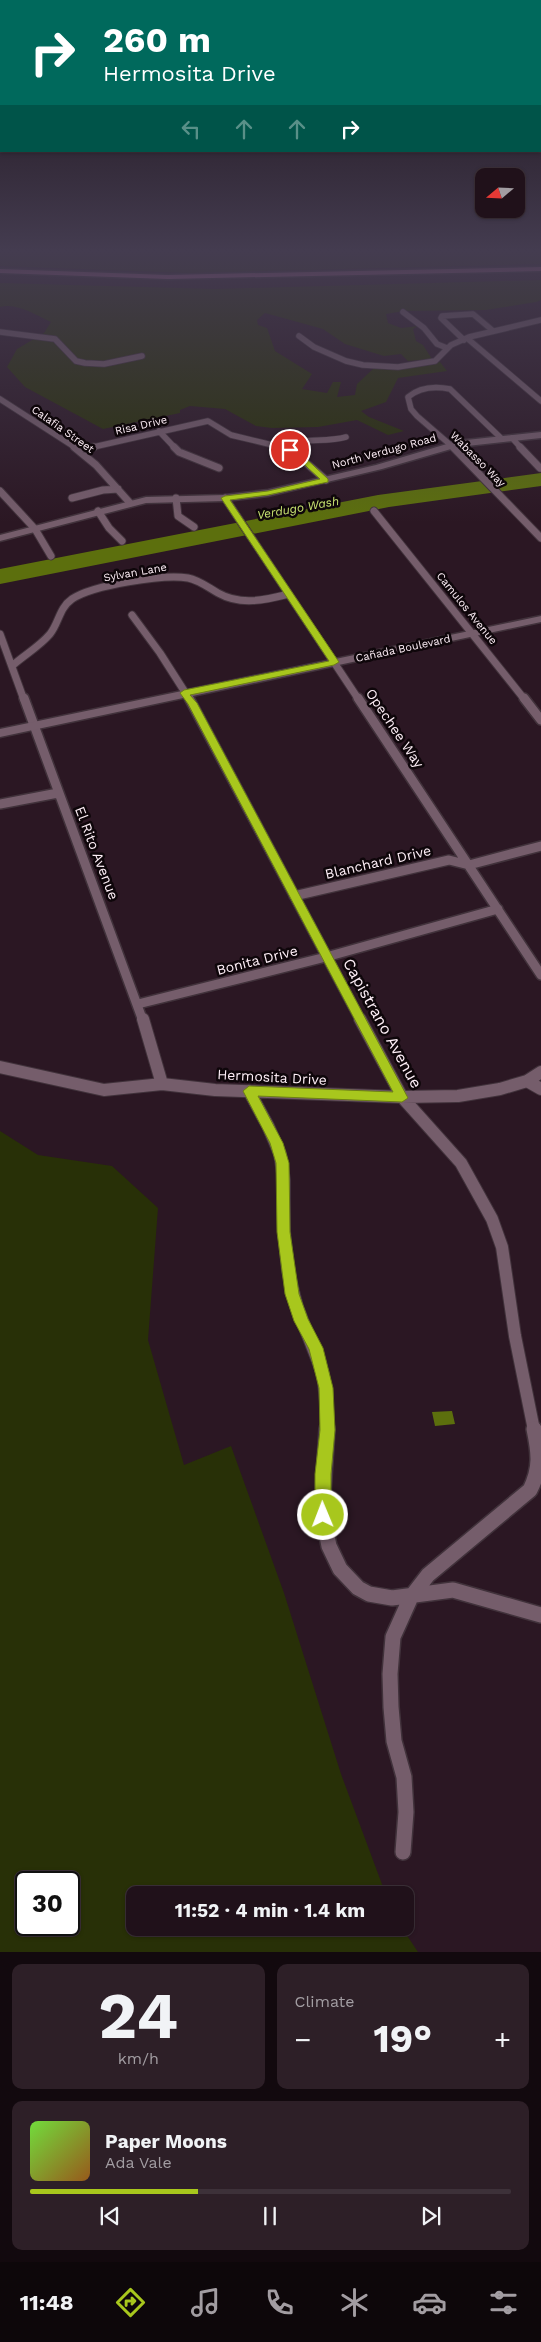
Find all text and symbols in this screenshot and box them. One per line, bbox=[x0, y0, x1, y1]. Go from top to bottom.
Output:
text: 260 m bbox=[103, 19, 211, 61]
icon: right bbox=[20, 20, 85, 85]
text: Hermosita Drive bbox=[103, 61, 276, 86]
icon: left bbox=[177, 115, 205, 143]
icon: ahead bbox=[230, 115, 258, 143]
icon: ahead bbox=[283, 115, 311, 143]
icon: right bbox=[336, 115, 364, 143]
north arrow bbox=[475, 168, 525, 218]
map controls bbox=[475, 168, 525, 218]
street label: Calafia Street bbox=[29, 403, 97, 456]
street label: Risa Drive bbox=[114, 413, 168, 438]
pin bbox=[269, 429, 311, 471]
street label: Wabasso Way bbox=[447, 429, 508, 490]
street label: North Verdugo Road bbox=[330, 431, 438, 472]
icon: arrive bbox=[276, 436, 304, 464]
water label: Verdugo Wash bbox=[256, 494, 340, 522]
street label: Sylvan Lane bbox=[102, 561, 168, 584]
street label: Camulos Avenue bbox=[434, 570, 500, 647]
street label: Cañada Boulevard bbox=[355, 632, 452, 665]
street label: Opechee Way bbox=[363, 685, 428, 771]
street label: El Rito Avenue bbox=[72, 804, 122, 902]
street label: Blanchard Drive bbox=[323, 842, 433, 882]
street label: Bonita Drive bbox=[215, 942, 299, 978]
street label: Capistrano Avenue bbox=[339, 955, 426, 1092]
street label: Hermosita Drive bbox=[217, 1066, 327, 1088]
position arrow bbox=[296, 1488, 348, 1540]
speed limit sign: 30 bbox=[15, 1871, 80, 1936]
text: 11:52 · 4 min · 1.4 km bbox=[175, 1899, 365, 1922]
text: 24 bbox=[98, 1978, 178, 2054]
text: Climate bbox=[295, 1992, 355, 2011]
text: 19° bbox=[373, 2017, 432, 2061]
text: − bbox=[295, 2023, 311, 2056]
text: + bbox=[494, 2023, 511, 2056]
text: km/h bbox=[118, 2049, 159, 2068]
text: Paper Moons bbox=[105, 2130, 227, 2153]
text: Ada Vale bbox=[105, 2153, 172, 2172]
icon: previous bbox=[96, 2202, 124, 2230]
icon: pause bbox=[256, 2202, 284, 2230]
icon: next bbox=[417, 2202, 445, 2230]
icon: directions bbox=[113, 2285, 148, 2320]
icon: music bbox=[188, 2285, 223, 2320]
icon: phone bbox=[262, 2285, 297, 2320]
icon: climate bbox=[337, 2285, 372, 2320]
icon: car bbox=[412, 2285, 447, 2320]
icon: filters bbox=[486, 2285, 521, 2320]
text: 11:48 bbox=[20, 2290, 73, 2315]

